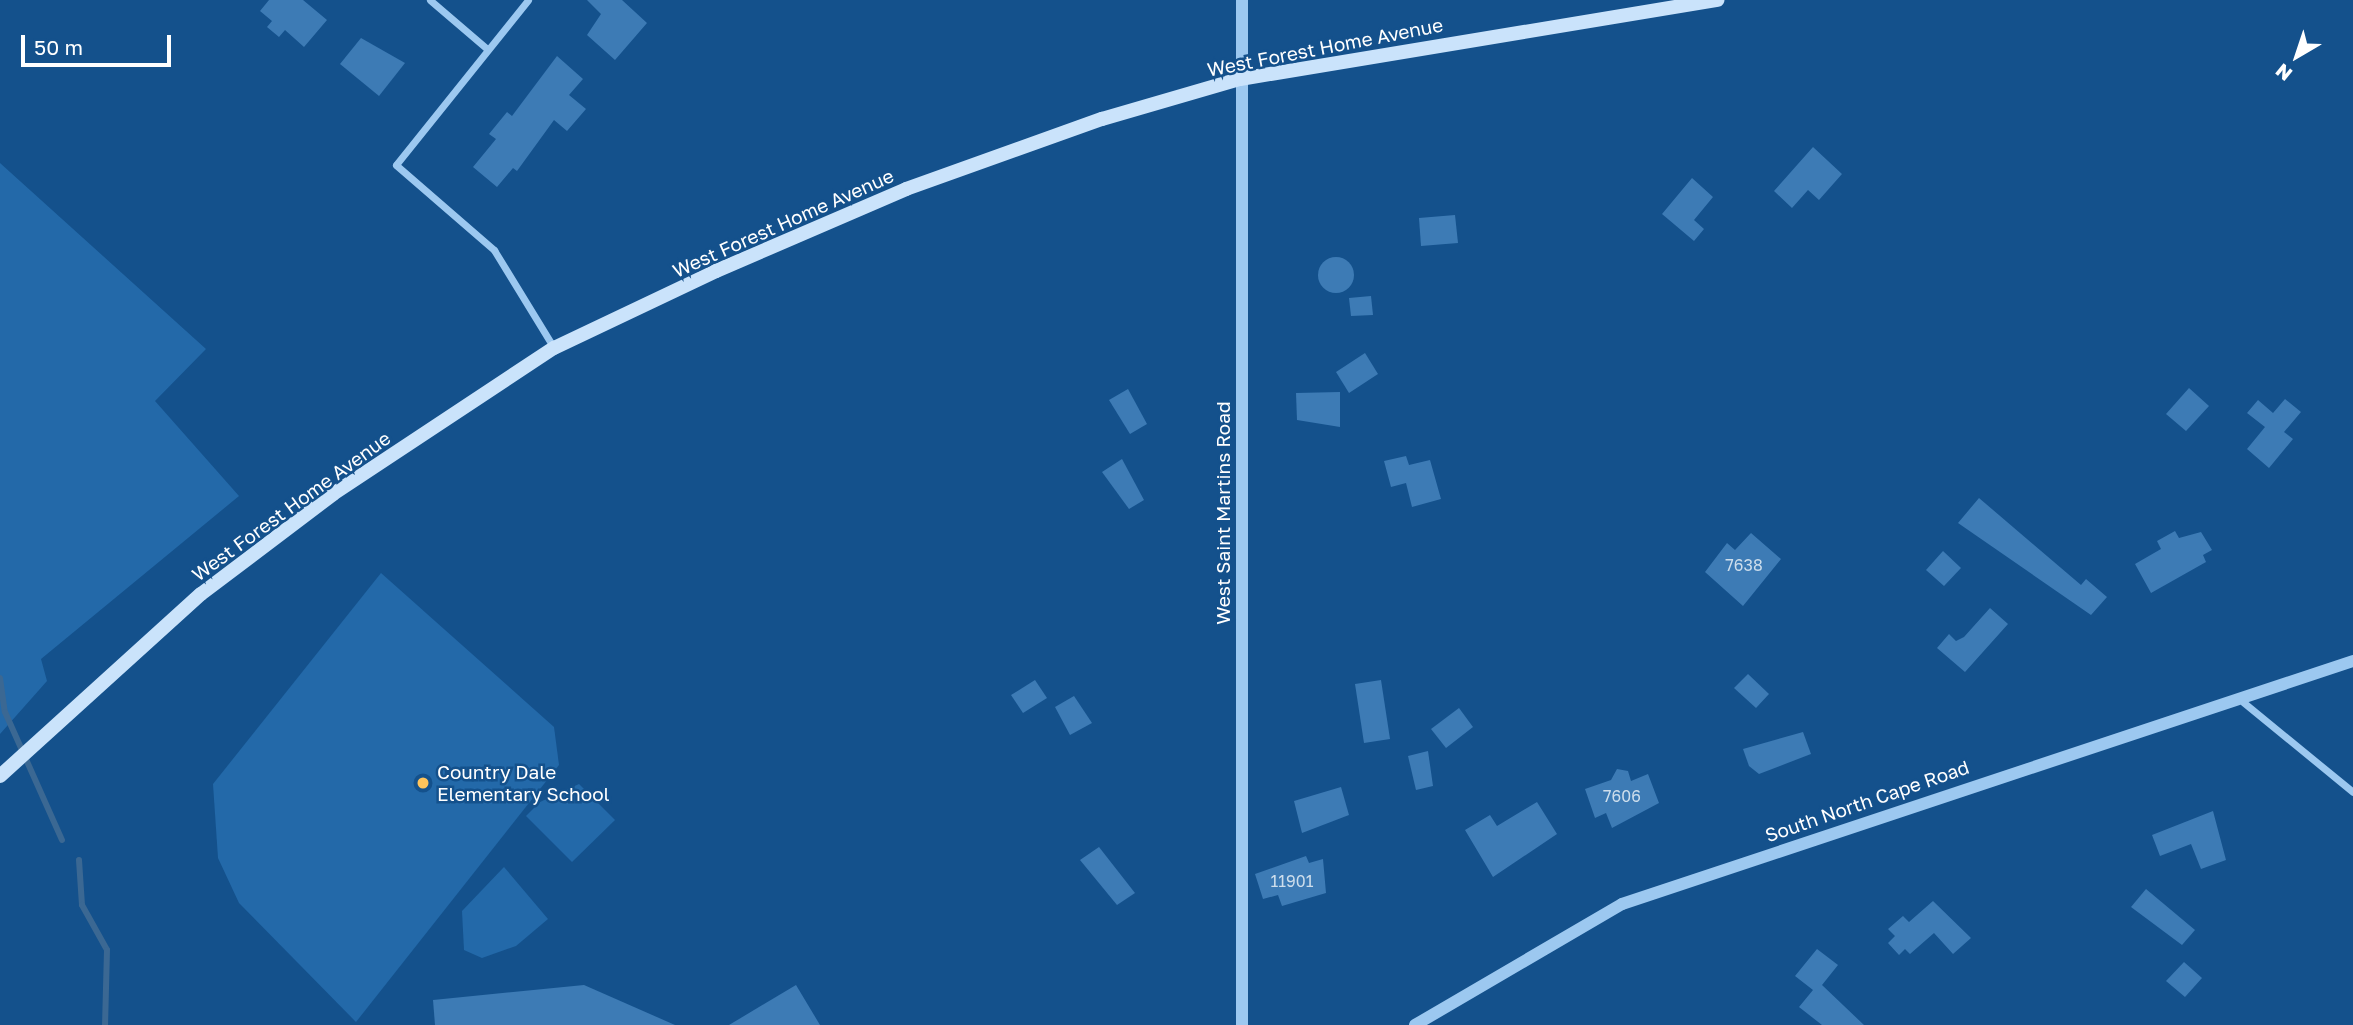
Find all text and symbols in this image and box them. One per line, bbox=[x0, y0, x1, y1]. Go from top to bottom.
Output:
street label: West Forest Home Avenue bbox=[1205, 13, 1445, 81]
scale bar bbox=[24, 21, 175, 65]
north arrow bbox=[2262, 21, 2332, 91]
text: 50 m bbox=[34, 34, 83, 60]
text: N bbox=[2271, 59, 2296, 86]
street label: West Forest Home Avenue bbox=[669, 164, 897, 282]
street label: West Saint Martins Road bbox=[1212, 401, 1234, 625]
street label: West Forest Home Avenue bbox=[187, 426, 395, 586]
house number: 7638 bbox=[1725, 555, 1763, 575]
street label: South North Cape Road bbox=[1762, 755, 1972, 847]
place label: Country Dale Elementary School bbox=[437, 761, 610, 805]
marker: Country Dale Elementary School bbox=[415, 775, 431, 791]
house number: 7606 bbox=[1603, 786, 1641, 806]
house number: 11901 bbox=[1271, 871, 1313, 891]

